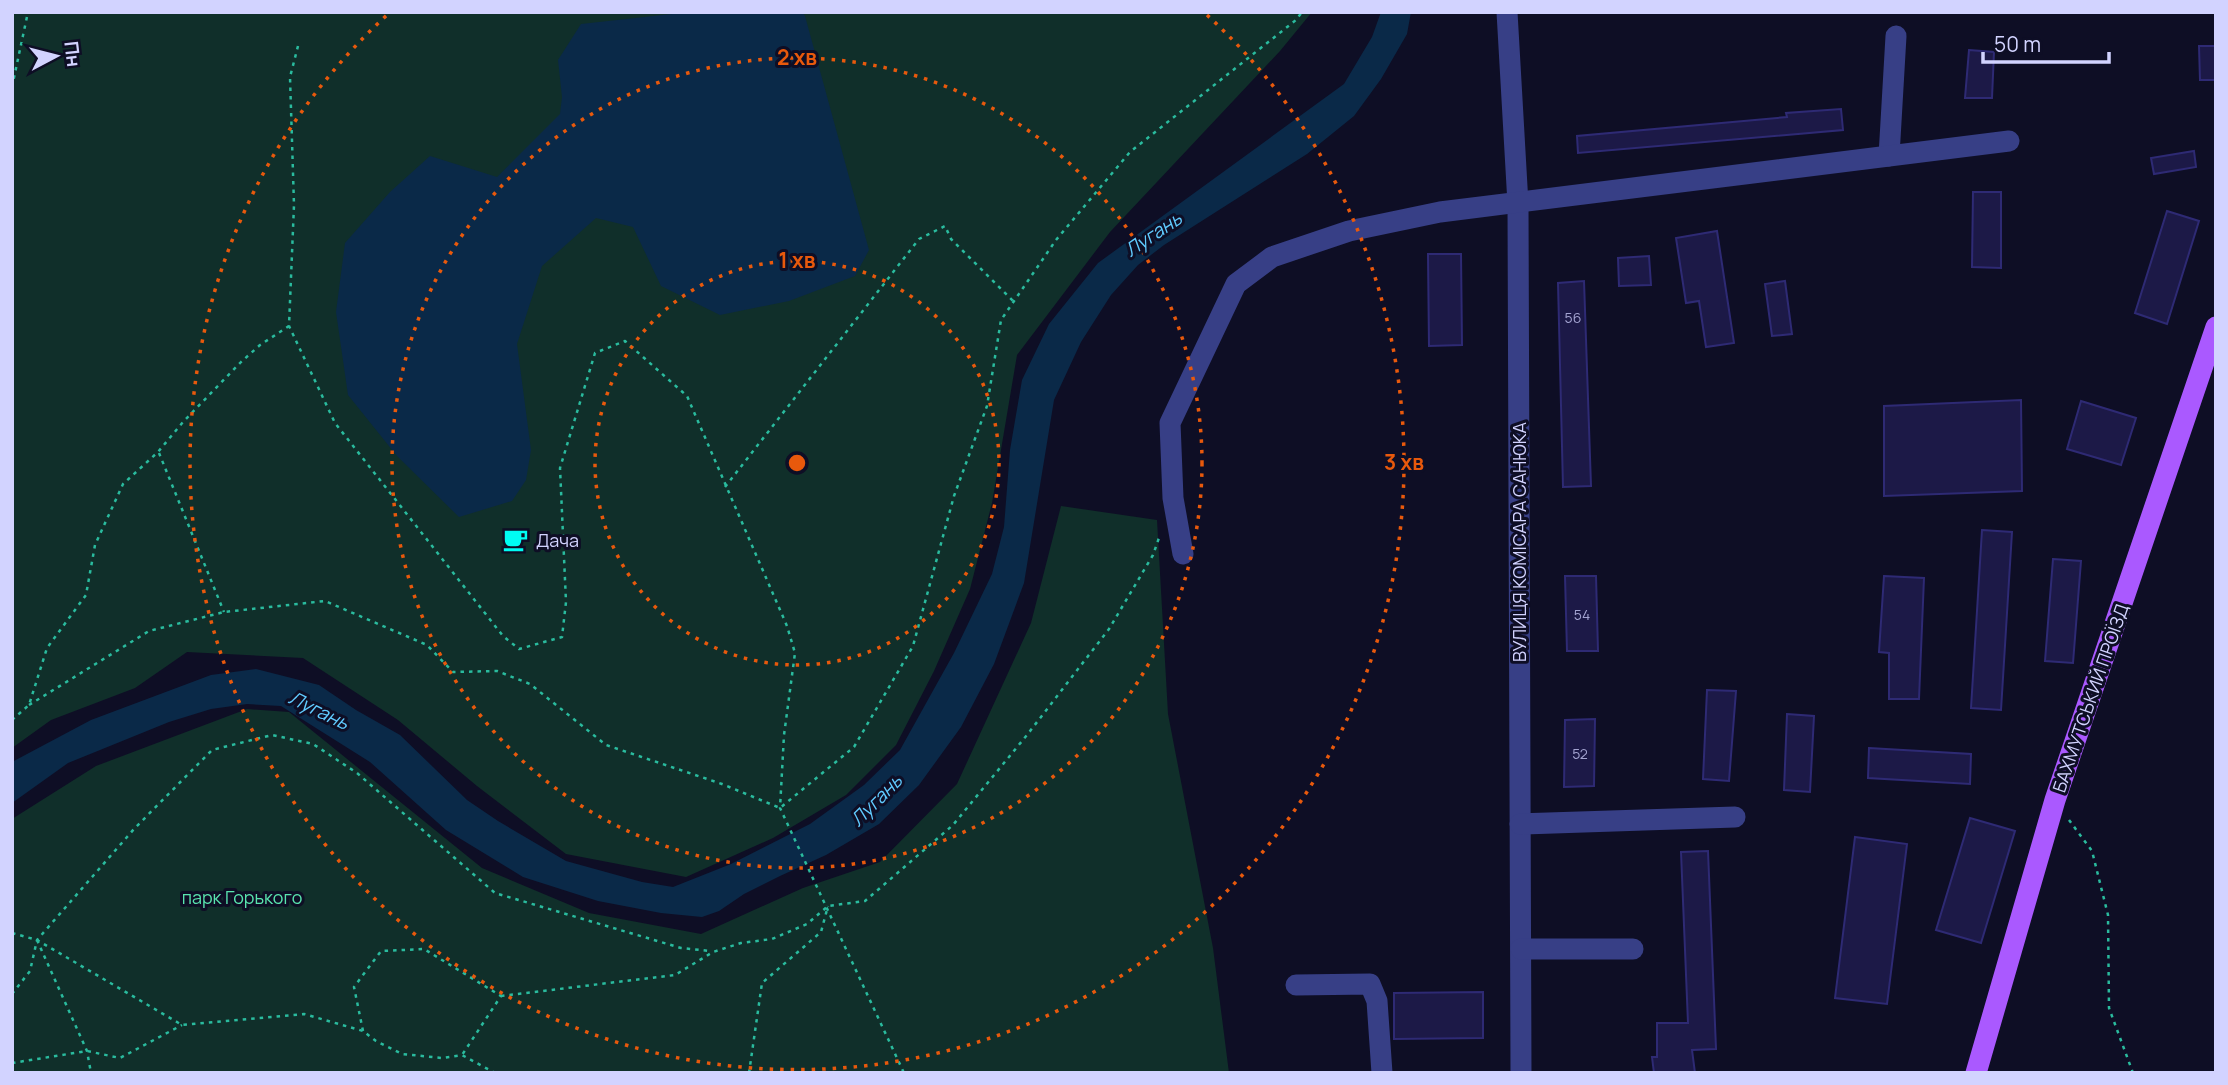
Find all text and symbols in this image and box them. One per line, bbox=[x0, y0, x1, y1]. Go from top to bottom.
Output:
north arrow bbox=[21, 21, 91, 91]
scale bar bbox=[1983, 21, 2109, 65]
text: 50 m bbox=[1994, 30, 2041, 58]
text: Пн bbox=[58, 40, 87, 68]
text: 2 хв bbox=[777, 43, 817, 71]
water label: Лугань bbox=[1119, 205, 1187, 263]
text: 1 хв bbox=[779, 246, 816, 274]
house number: 56 bbox=[1565, 308, 1581, 327]
street label: ВУЛИЦЯ КОМІСАРА САНЮКА bbox=[1507, 421, 1531, 662]
text: 3 хв bbox=[1384, 448, 1424, 476]
centre of rings bbox=[785, 451, 809, 475]
cafe icon: Дача bbox=[502, 526, 530, 554]
place label: Дача bbox=[536, 528, 579, 552]
street label: БАХМУТСЬКИЙ ПРОЇЗД bbox=[2046, 601, 2134, 795]
house number: 54 bbox=[1574, 605, 1590, 624]
water label: Лугань bbox=[285, 684, 354, 736]
house number: 52 bbox=[1572, 744, 1588, 763]
water label: Лугань bbox=[844, 768, 908, 832]
park label: парк Горького bbox=[182, 885, 302, 909]

